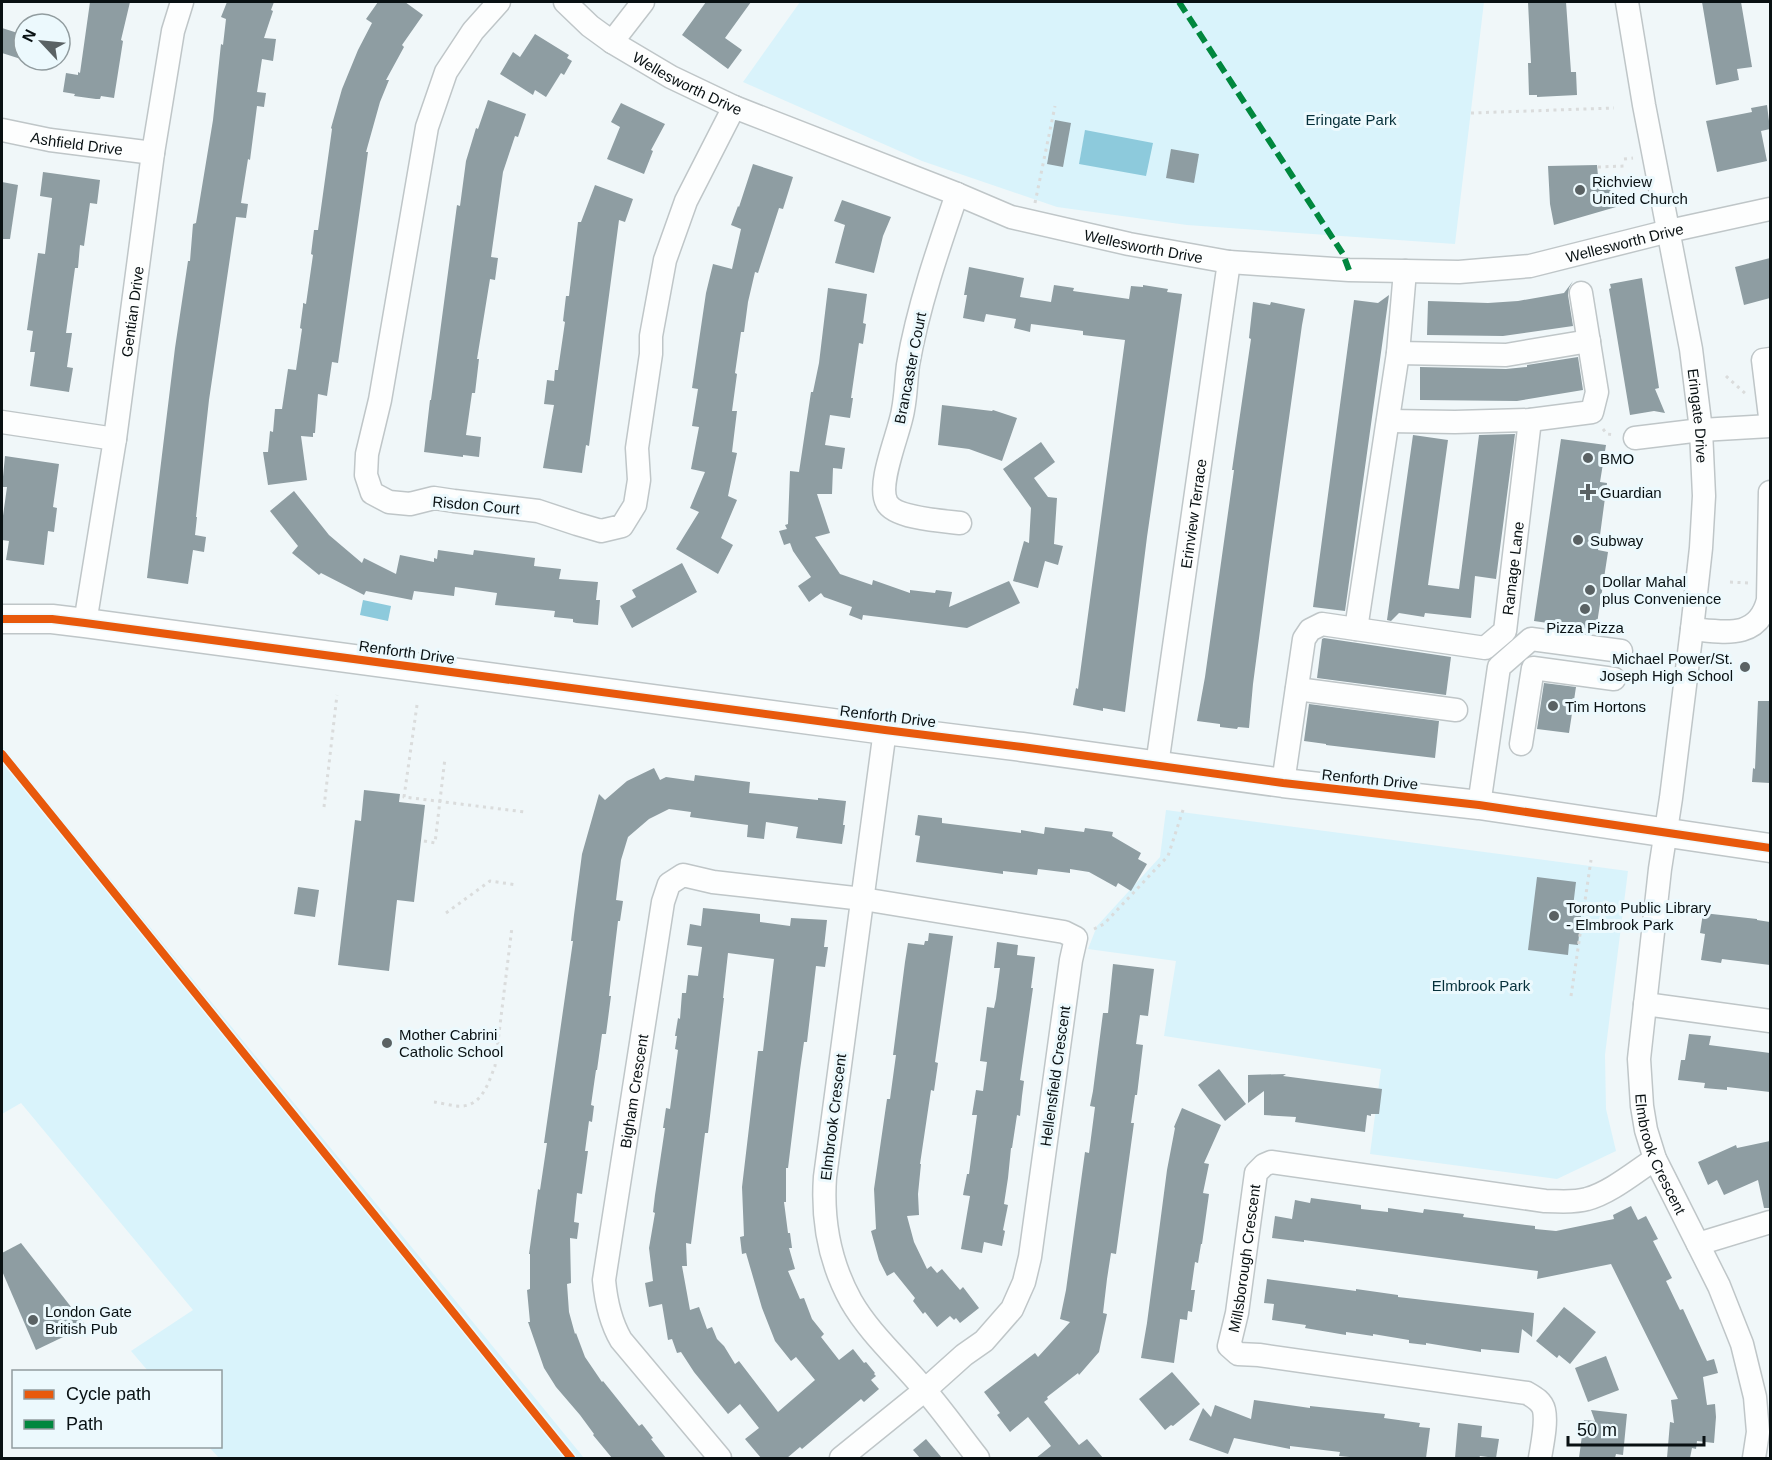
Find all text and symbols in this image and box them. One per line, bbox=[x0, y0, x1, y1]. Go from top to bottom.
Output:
north arrow bbox=[12, 12, 72, 72]
text: N bbox=[19, 27, 39, 45]
street label: Wellesworth Drive bbox=[630, 48, 745, 118]
park label: Eringate Park bbox=[1306, 111, 1397, 128]
street label: Ashfield Drive bbox=[29, 128, 124, 158]
place label: Richview United Church bbox=[1592, 173, 1688, 207]
marker: Richview United Church bbox=[1573, 183, 1587, 197]
street label: Wellesworth Drive bbox=[1564, 220, 1685, 265]
street label: Wellesworth Drive bbox=[1083, 226, 1204, 266]
street label: Gentian Drive bbox=[117, 265, 146, 358]
street label: Brancaster Court bbox=[891, 310, 929, 425]
street label: Eringate Drive bbox=[1685, 367, 1711, 463]
place label: BMO bbox=[1600, 450, 1634, 467]
marker: BMO bbox=[1581, 451, 1595, 465]
street label: Erinview Terrace bbox=[1177, 458, 1209, 570]
place label: Guardian bbox=[1600, 484, 1662, 501]
marker: Guardian bbox=[1581, 485, 1595, 499]
street label: Risdon Court bbox=[432, 493, 521, 517]
street label: Ramage Lane bbox=[1498, 520, 1526, 616]
place label: Subway bbox=[1590, 532, 1644, 549]
marker: Subway bbox=[1571, 533, 1585, 547]
place label: Dollar Mahal plus Convenience bbox=[1602, 573, 1721, 607]
marker: Dollar Mahal plus Convenience bbox=[1583, 583, 1597, 597]
marker: Pizza Pizza bbox=[1578, 602, 1592, 616]
place label: Pizza Pizza bbox=[1546, 619, 1624, 636]
street label: Renforth Drive bbox=[358, 637, 456, 667]
place label: Michael Power/St. Joseph High School bbox=[1600, 650, 1733, 684]
marker: Michael Power/St. Joseph High School bbox=[1738, 660, 1752, 674]
place label: Tim Hortons bbox=[1565, 698, 1646, 715]
marker: Tim Hortons bbox=[1546, 699, 1560, 713]
street label: Renforth Drive bbox=[839, 702, 937, 730]
street label: Renforth Drive bbox=[1321, 765, 1419, 793]
place label: Toronto Public Library - Elmbrook Park bbox=[1566, 899, 1712, 933]
marker: Toronto Public Library - Elmbrook Park bbox=[1547, 909, 1561, 923]
park label: Elmbrook Park bbox=[1432, 977, 1531, 994]
street label: Hellensfield Crescent bbox=[1037, 1004, 1073, 1147]
place label: Mother Cabrini Catholic School bbox=[399, 1026, 503, 1060]
street label: Bigham Crescent bbox=[616, 1032, 651, 1149]
marker: Mother Cabrini Catholic School bbox=[380, 1036, 394, 1050]
street label: Elmbrook Crescent bbox=[817, 1052, 849, 1181]
street label: Elmbrook Crescent bbox=[1633, 1093, 1690, 1218]
street label: Millsborough Crescent bbox=[1224, 1182, 1263, 1334]
place label: London Gate British Pub bbox=[45, 1303, 132, 1337]
marker: London Gate British Pub bbox=[26, 1313, 40, 1327]
legend bbox=[12, 1370, 222, 1448]
text: Cycle path bbox=[66, 1384, 151, 1404]
scale bar bbox=[1568, 1409, 1704, 1447]
text: Path bbox=[66, 1414, 103, 1434]
text: 50 m bbox=[1577, 1420, 1617, 1440]

